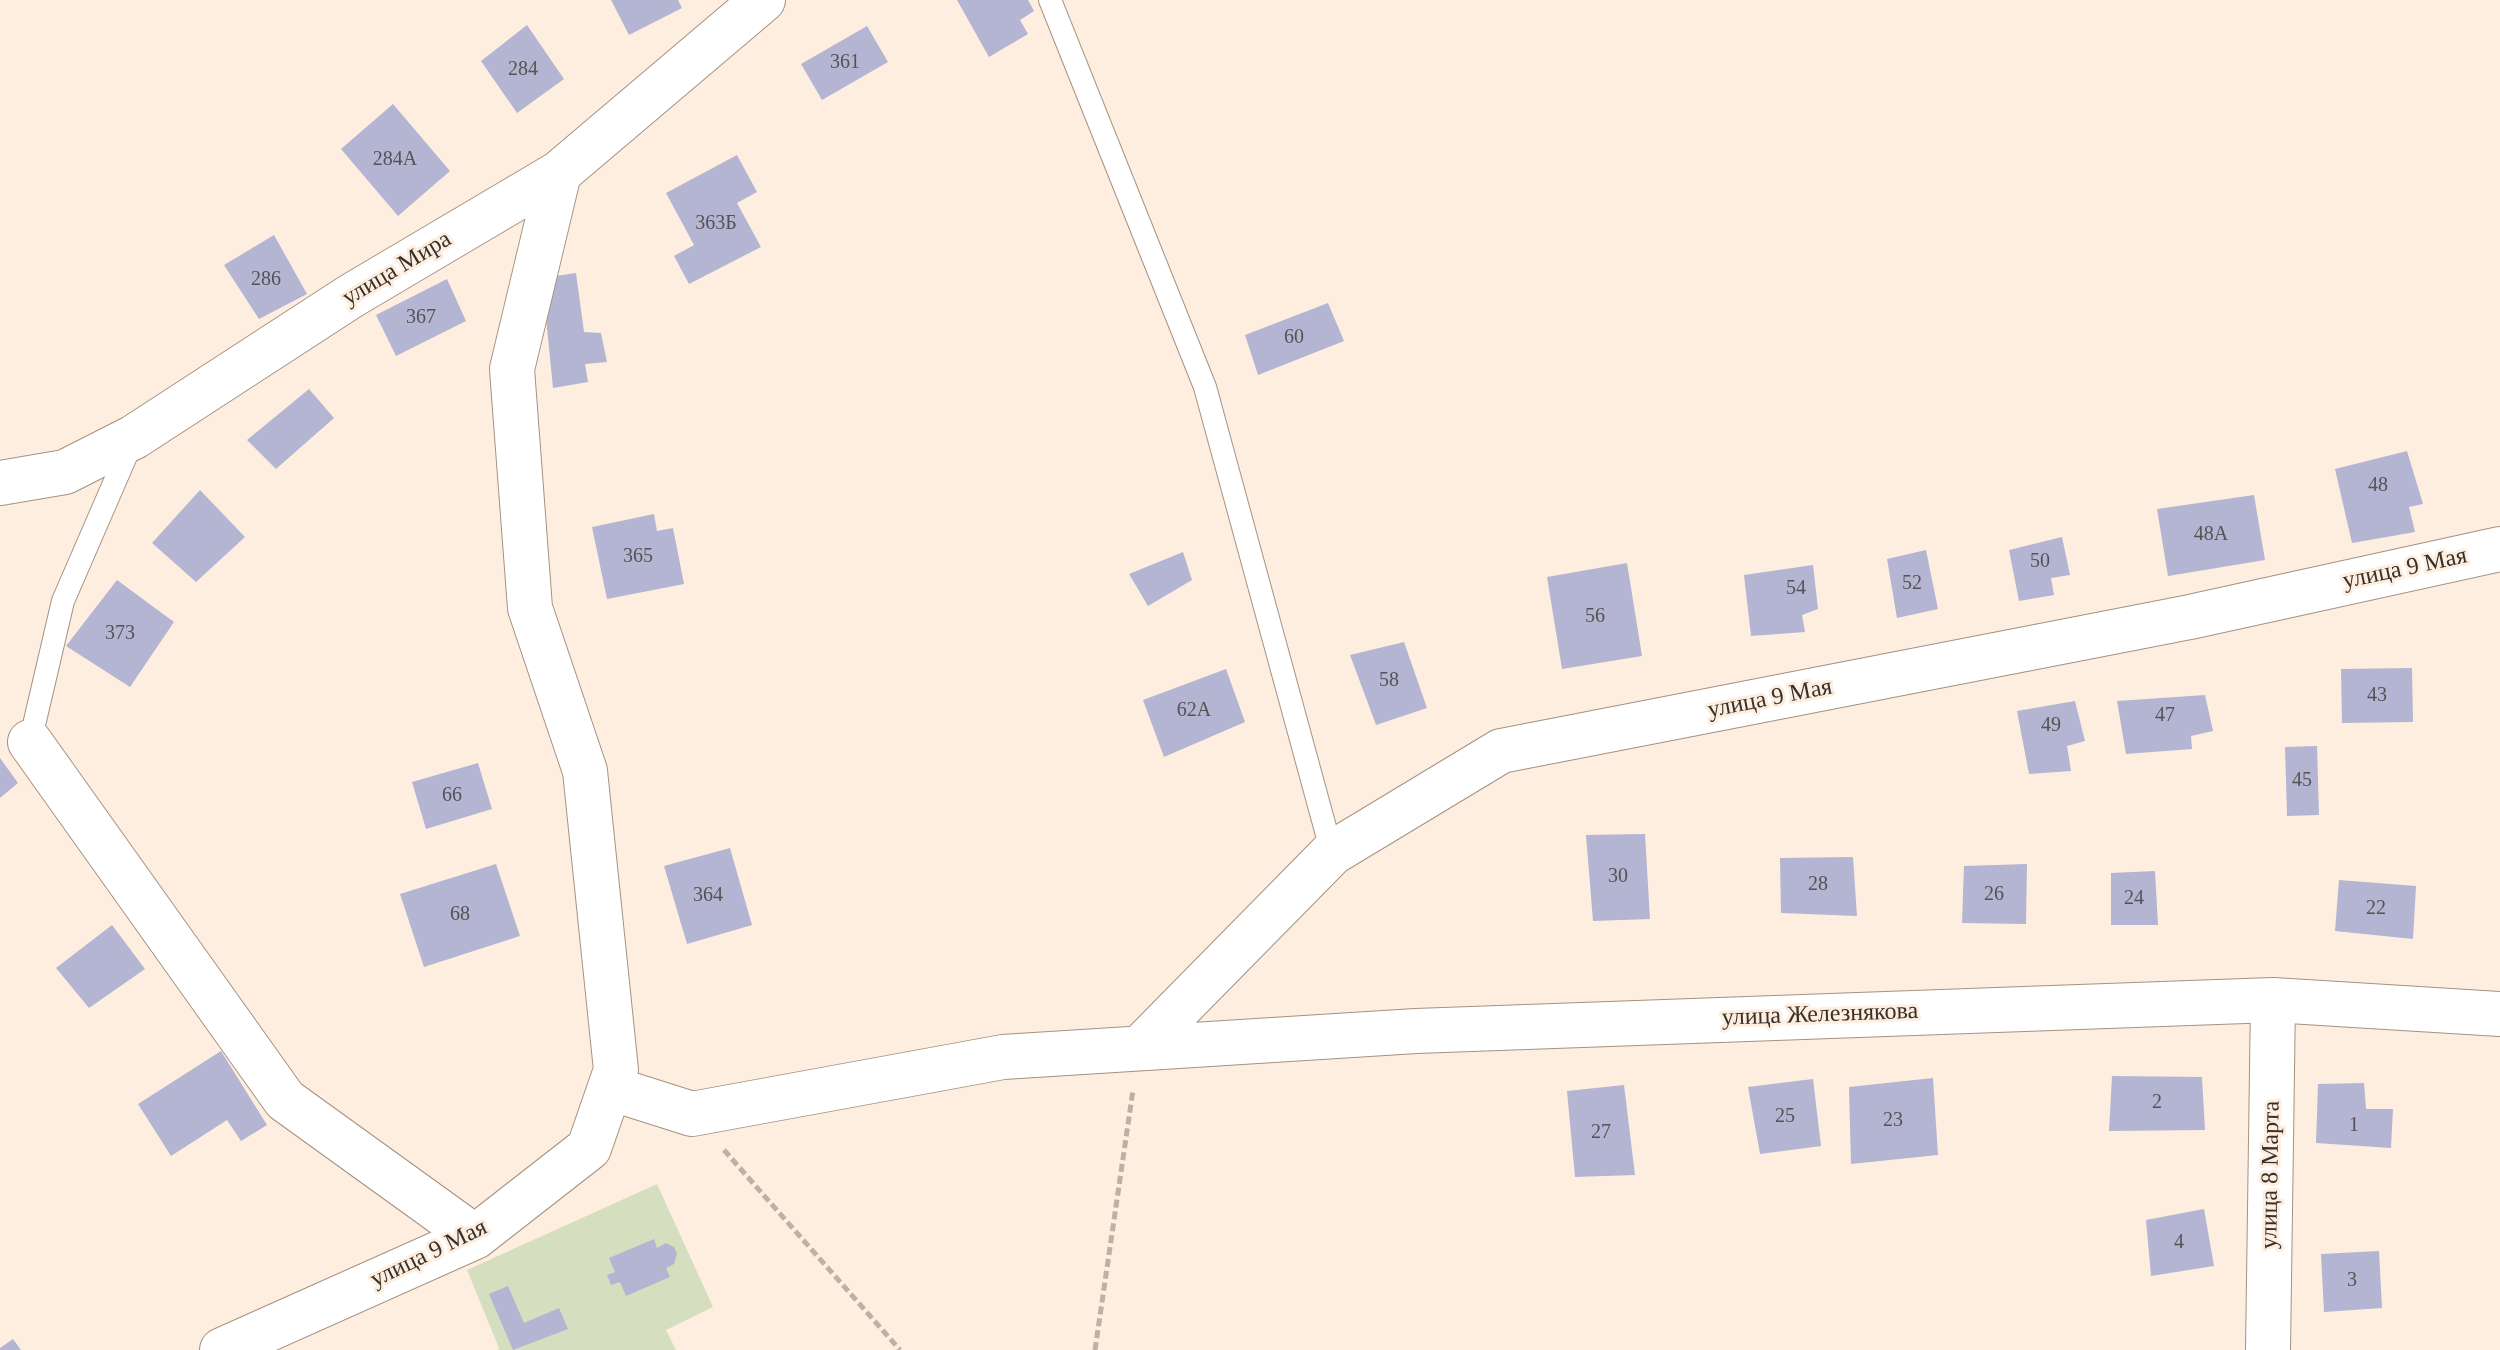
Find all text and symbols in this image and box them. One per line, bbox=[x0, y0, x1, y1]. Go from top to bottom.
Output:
house number: 361 bbox=[830, 51, 860, 75]
house number: 284 bbox=[508, 58, 538, 82]
house number: 284А bbox=[373, 148, 417, 172]
house number: 363Б bbox=[695, 212, 737, 236]
street label: улица Мира bbox=[337, 225, 457, 313]
house number: 286 bbox=[251, 268, 281, 292]
house number: 367 bbox=[406, 306, 436, 330]
house number: 60 bbox=[1284, 326, 1304, 350]
house number: 48 bbox=[2368, 474, 2388, 498]
house number: 48А bbox=[2194, 523, 2228, 547]
street label: улица 9 Мая bbox=[2340, 542, 2470, 596]
house number: 365 bbox=[623, 545, 653, 569]
house number: 50 bbox=[2030, 550, 2050, 574]
house number: 52 bbox=[1902, 572, 1922, 596]
house number: 54 bbox=[1786, 577, 1806, 601]
house number: 56 bbox=[1585, 605, 1605, 629]
house number: 373 bbox=[105, 622, 135, 646]
house number: 58 bbox=[1379, 669, 1399, 693]
street label: улица 9 Мая bbox=[1705, 673, 1835, 725]
house number: 43 bbox=[2367, 684, 2387, 708]
house number: 62А bbox=[1177, 699, 1211, 723]
house number: 47 bbox=[2155, 704, 2175, 728]
house number: 49 bbox=[2041, 714, 2061, 738]
house number: 45 bbox=[2292, 769, 2312, 793]
house number: 66 bbox=[442, 784, 462, 808]
house number: 30 bbox=[1608, 865, 1628, 889]
house number: 28 bbox=[1808, 873, 1828, 897]
house number: 26 bbox=[1984, 883, 2004, 907]
house number: 364 bbox=[693, 884, 723, 908]
house number: 24 bbox=[2124, 887, 2144, 911]
house number: 22 bbox=[2366, 897, 2386, 921]
house number: 68 bbox=[450, 903, 470, 927]
street label: улица Железнякова bbox=[1721, 997, 1919, 1033]
house number: 2 bbox=[2152, 1091, 2162, 1115]
street label: улица 8 Марта bbox=[2255, 1101, 2287, 1249]
house number: 25 bbox=[1775, 1105, 1795, 1129]
house number: 23 bbox=[1883, 1109, 1903, 1133]
house number: 1 bbox=[2349, 1114, 2359, 1138]
house number: 27 bbox=[1591, 1121, 1611, 1145]
street label: улица 9 Мая bbox=[366, 1213, 492, 1295]
house number: 4 bbox=[2174, 1231, 2184, 1255]
house number: 3 bbox=[2347, 1269, 2357, 1293]

